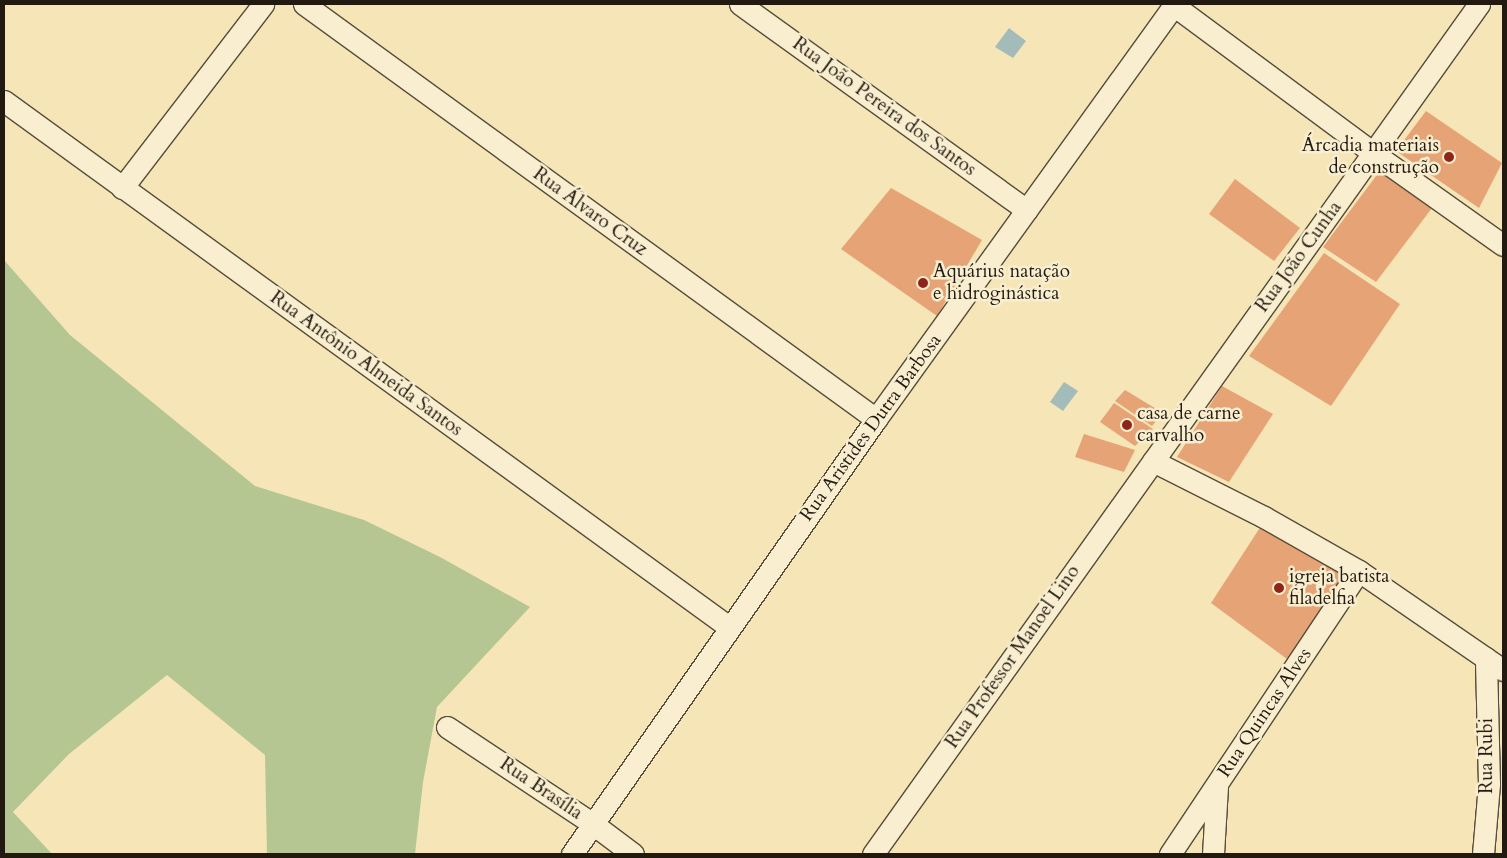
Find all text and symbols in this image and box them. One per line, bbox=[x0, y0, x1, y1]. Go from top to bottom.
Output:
street label: Rua João Pereira dos Santos bbox=[788, 33, 980, 181]
place label: Árcadia materiais de construção bbox=[1302, 135, 1439, 179]
marker: Árcadia materiais de construção bbox=[1443, 151, 1455, 163]
street label: Rua Álvaro Cruz bbox=[528, 163, 652, 261]
street label: Rua João Cunha bbox=[1251, 197, 1347, 317]
place label: Aquárius natação e hidroginástica bbox=[933, 261, 1070, 305]
marker: Aquárius natação e hidroginástica bbox=[917, 277, 929, 289]
street label: Rua Antônio Almeida Santos bbox=[265, 287, 467, 441]
street label: Rua Aristides Dutra Barbosa bbox=[795, 330, 947, 526]
place label: casa de carne carvalho bbox=[1137, 403, 1241, 447]
marker: casa de carne carvalho bbox=[1121, 419, 1133, 431]
street label: Rua Professor Manoel Lino bbox=[941, 561, 1085, 753]
place label: igreja batista filadelfia bbox=[1289, 566, 1390, 610]
marker: igreja batista filadelfia bbox=[1273, 582, 1285, 594]
street label: Rua Quincas Alves bbox=[1213, 644, 1317, 782]
street label: Rua Rubi bbox=[1476, 718, 1498, 794]
street label: Rua Brasília bbox=[495, 753, 587, 825]

